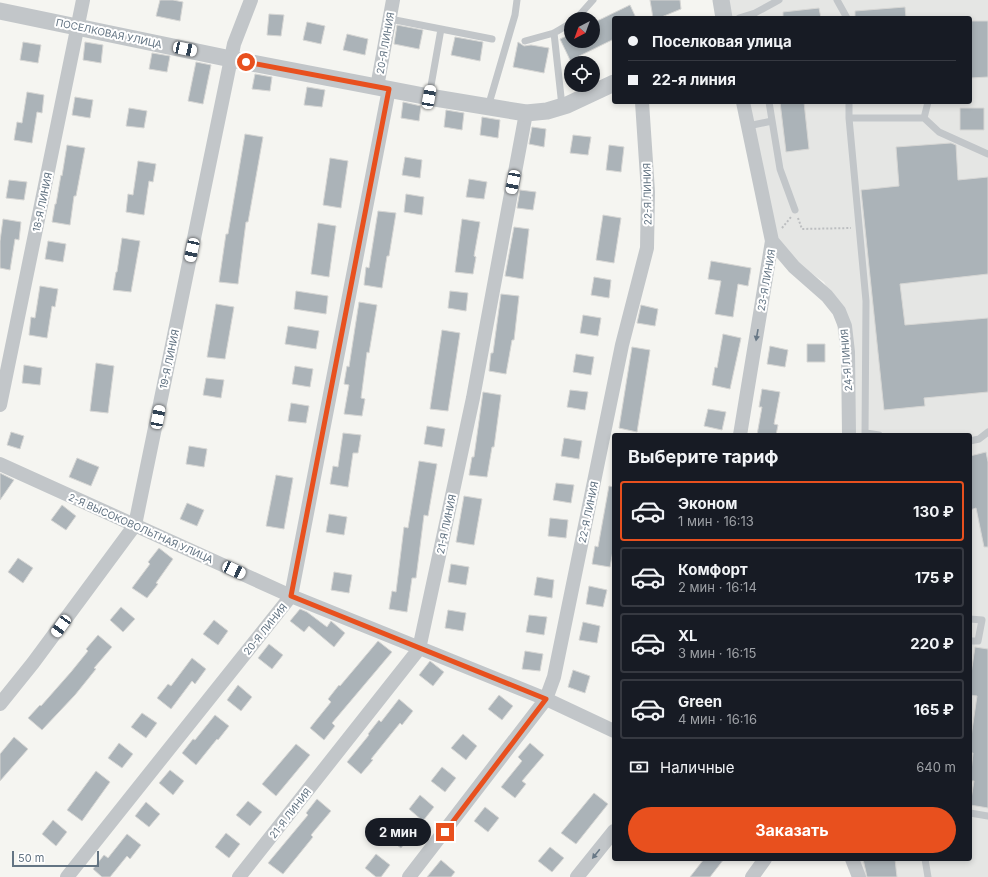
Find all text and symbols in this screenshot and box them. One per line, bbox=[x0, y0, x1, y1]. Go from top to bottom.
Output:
street label: 20-Я ЛИНИЯ bbox=[374, 11, 396, 75]
north arrow bbox=[564, 12, 600, 48]
map controls bbox=[564, 12, 600, 92]
street label: ПОСЕЛКОВАЯ УЛИЦА bbox=[55, 16, 163, 50]
text: Поселковая улица bbox=[652, 32, 792, 51]
car bbox=[172, 41, 198, 57]
route start bbox=[237, 53, 255, 71]
button: locate bbox=[564, 56, 600, 92]
text: 22-я линия bbox=[652, 70, 736, 89]
car bbox=[421, 84, 437, 110]
street label: 22-Я ЛИНИЯ bbox=[640, 163, 654, 225]
car bbox=[505, 169, 521, 195]
street label: 18-Я ЛИНИЯ bbox=[30, 171, 54, 233]
car bbox=[184, 237, 200, 263]
street label: 23-Я ЛИНИЯ bbox=[755, 248, 777, 312]
street label: 19-Я ЛИНИЯ bbox=[157, 328, 181, 390]
street label: 24-Я ЛИНИЯ bbox=[838, 328, 854, 392]
one-way arrow bbox=[754, 329, 760, 341]
car bbox=[150, 404, 166, 430]
text: Выберите тариф bbox=[628, 446, 779, 467]
street label: 22-Я ЛИНИЯ bbox=[576, 480, 600, 544]
street label: 2-Я ВЫСОКОВОЛЬТНАЯ УЛИЦА bbox=[67, 491, 215, 565]
street label: 21-Я ЛИНИЯ bbox=[434, 493, 458, 555]
icon: car bbox=[630, 493, 666, 529]
text: Эконом bbox=[678, 494, 737, 513]
text: 130 ₽ bbox=[913, 502, 954, 521]
text: 1 мин · 16:13 bbox=[678, 513, 754, 529]
car bbox=[221, 559, 247, 581]
icon: car bbox=[630, 559, 666, 595]
text: Комфорт bbox=[678, 560, 748, 579]
text: 175 ₽ bbox=[915, 568, 954, 587]
text: 2 мин · 16:14 bbox=[678, 579, 757, 595]
street label: 20-Я ЛИНИЯ bbox=[241, 601, 289, 657]
car bbox=[49, 613, 73, 639]
icon: car bbox=[630, 625, 666, 661]
text: XL bbox=[678, 626, 698, 645]
text: 220 ₽ bbox=[910, 634, 954, 653]
text: 3 мин · 16:15 bbox=[678, 645, 756, 661]
icon: car bbox=[630, 691, 666, 727]
text: Green bbox=[678, 692, 722, 711]
text: 165 ₽ bbox=[914, 700, 954, 719]
text: 4 мин · 16:16 bbox=[678, 711, 757, 727]
icon: cash bbox=[628, 756, 650, 778]
text: Наличные bbox=[660, 758, 734, 777]
text: 640 m bbox=[916, 759, 956, 775]
street label: 21-Я ЛИНИЯ bbox=[267, 785, 313, 841]
button: Заказать bbox=[628, 807, 956, 853]
callout: 2 мин bbox=[365, 818, 431, 846]
route end bbox=[436, 823, 454, 841]
text: 2 мин bbox=[379, 824, 417, 840]
scale bar bbox=[12, 849, 99, 868]
one-way arrow bbox=[591, 849, 600, 859]
text: 50 m bbox=[18, 851, 44, 865]

